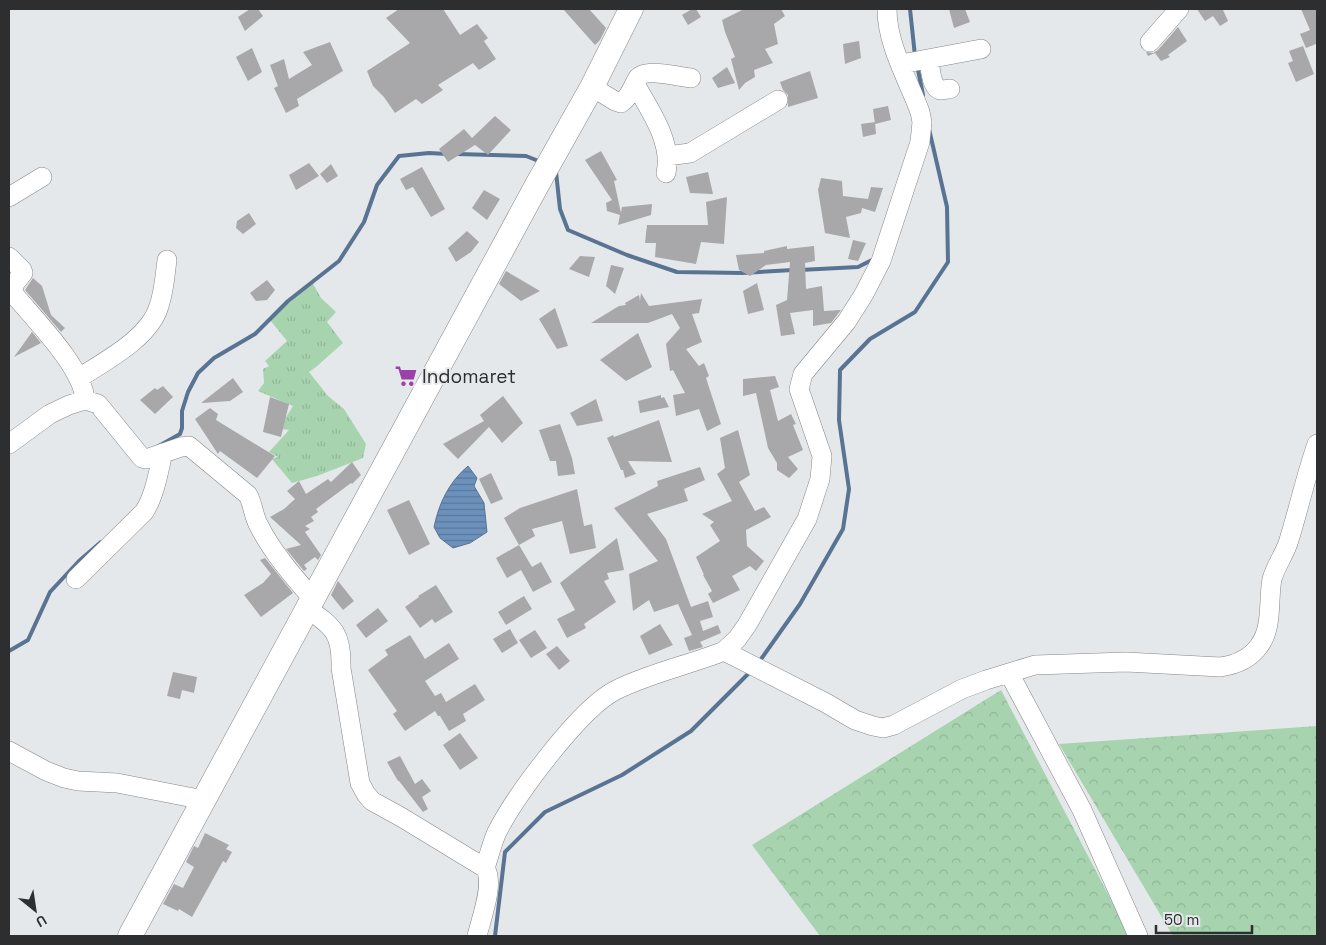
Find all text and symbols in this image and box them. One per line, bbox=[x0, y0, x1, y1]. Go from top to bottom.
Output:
supermarket icon: Indomaret bbox=[393, 363, 419, 389]
place label: Indomaret bbox=[422, 364, 516, 389]
north arrow bbox=[10, 885, 60, 935]
scale bar bbox=[1156, 902, 1252, 934]
text: 50 m bbox=[1164, 910, 1199, 929]
text: U bbox=[33, 911, 50, 931]

